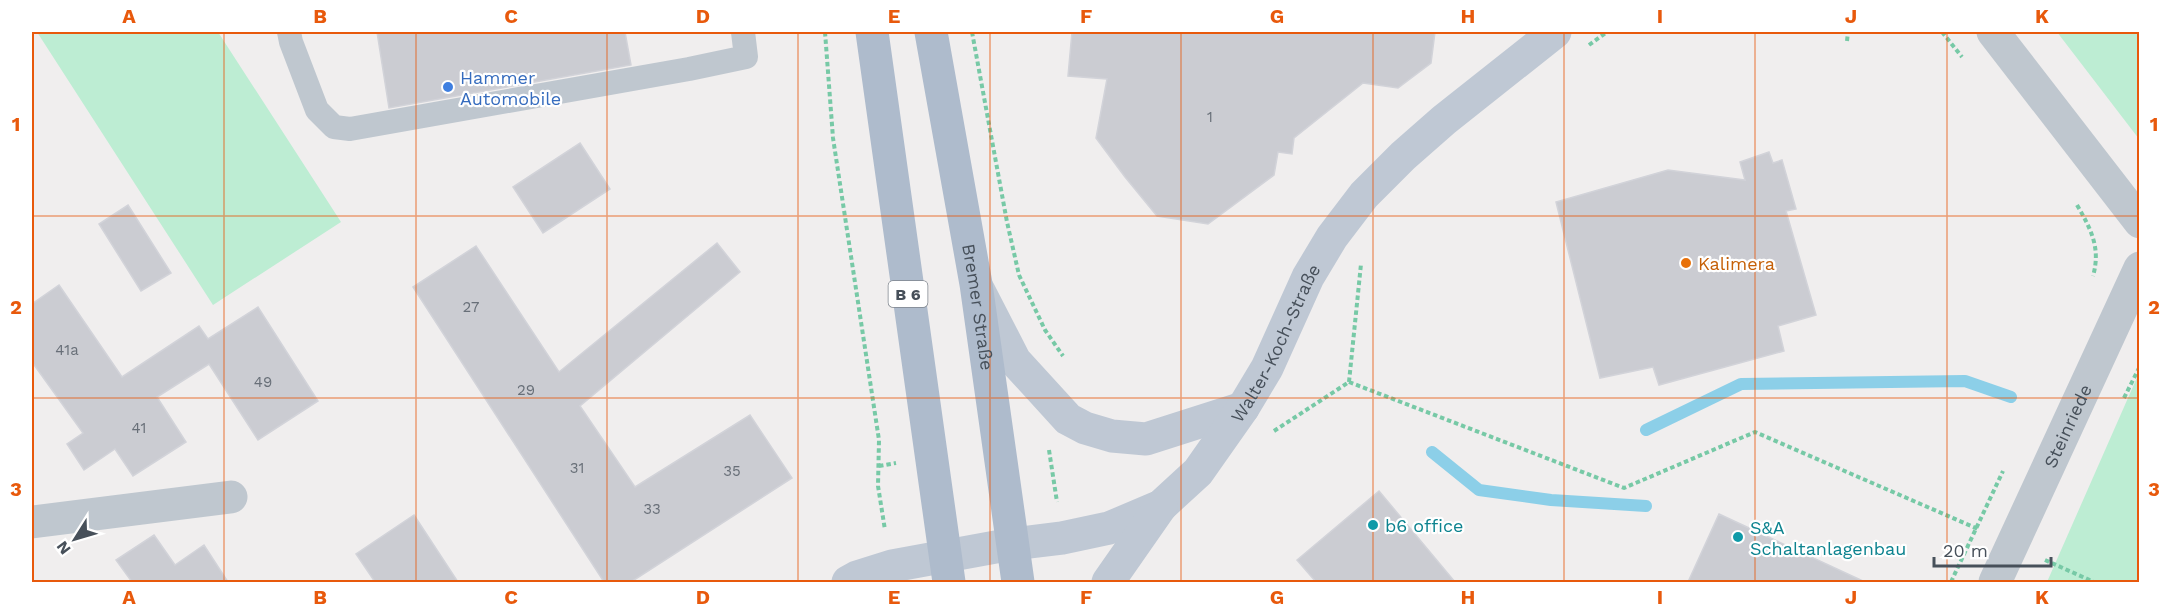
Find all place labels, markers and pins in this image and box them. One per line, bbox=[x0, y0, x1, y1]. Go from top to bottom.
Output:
place label: Hammer Automobile bbox=[460, 67, 561, 109]
marker: Hammer Automobile bbox=[441, 80, 455, 94]
place label: Kalimera bbox=[1698, 253, 1775, 274]
marker: Kalimera bbox=[1679, 256, 1693, 270]
place label: b6 office bbox=[1385, 515, 1463, 536]
place label: S&A Schaltanlagenbau bbox=[1750, 517, 1906, 559]
marker: b6 office bbox=[1366, 518, 1380, 532]
marker: S&A Schaltanlagenbau bbox=[1731, 530, 1745, 544]

